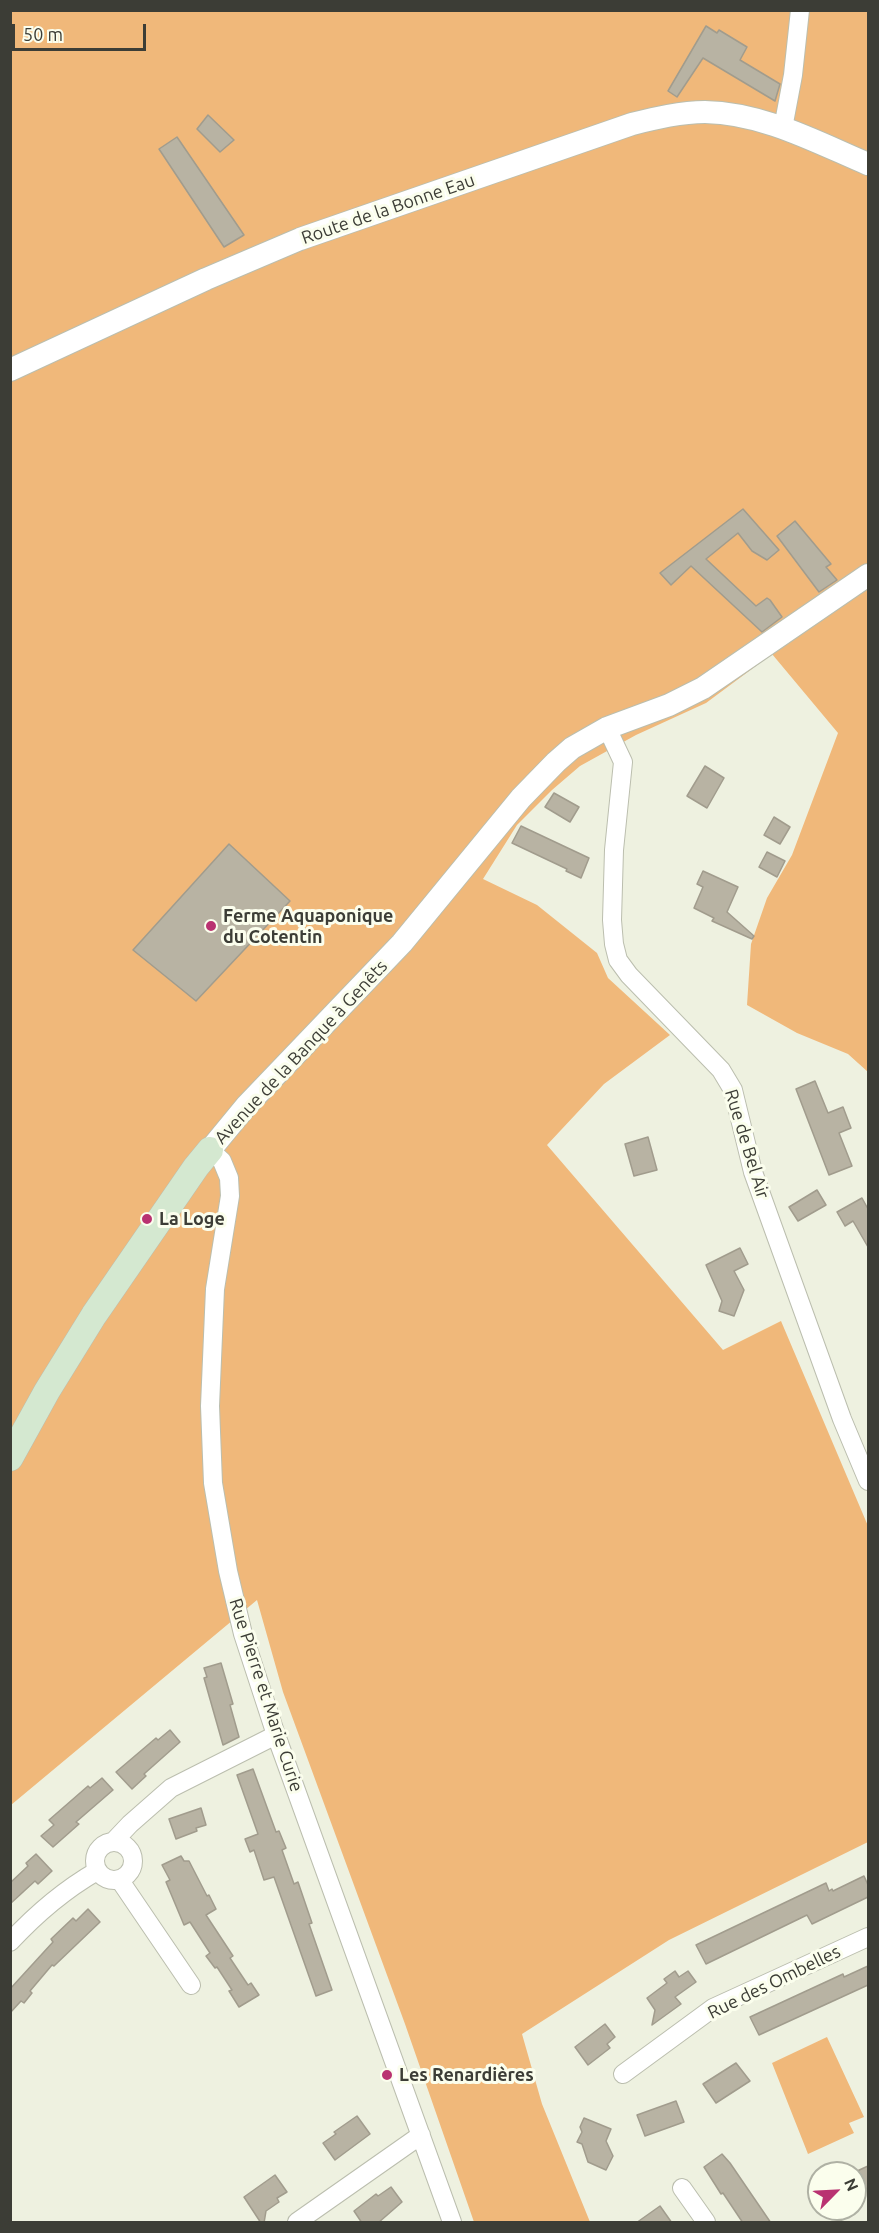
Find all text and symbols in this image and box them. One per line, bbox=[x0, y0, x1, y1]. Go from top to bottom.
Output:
scale bar bbox=[15, 12, 148, 50]
text: 50 m bbox=[23, 24, 63, 44]
street label: Route de la Bonne Eau bbox=[298, 169, 478, 249]
place label: Ferme Aquaponique du Cotentin bbox=[223, 905, 393, 948]
marker: Ferme Aquaponique du Cotentin bbox=[204, 919, 218, 933]
street label: Avenue de la Banque à Genêts bbox=[210, 956, 392, 1148]
street label: Rue de Bel Air bbox=[720, 1087, 774, 1201]
place label: La Loge bbox=[159, 1208, 225, 1230]
marker: La Loge bbox=[140, 1212, 154, 1226]
street label: Rue Pierre et Marie Curie bbox=[225, 1596, 307, 1794]
street label: Rue des Ombelles bbox=[704, 1940, 844, 2024]
place label: Les Renardières bbox=[399, 2064, 534, 2086]
marker: Les Renardières bbox=[380, 2068, 394, 2082]
north arrow bbox=[807, 2161, 867, 2221]
text: N bbox=[841, 2175, 862, 2194]

